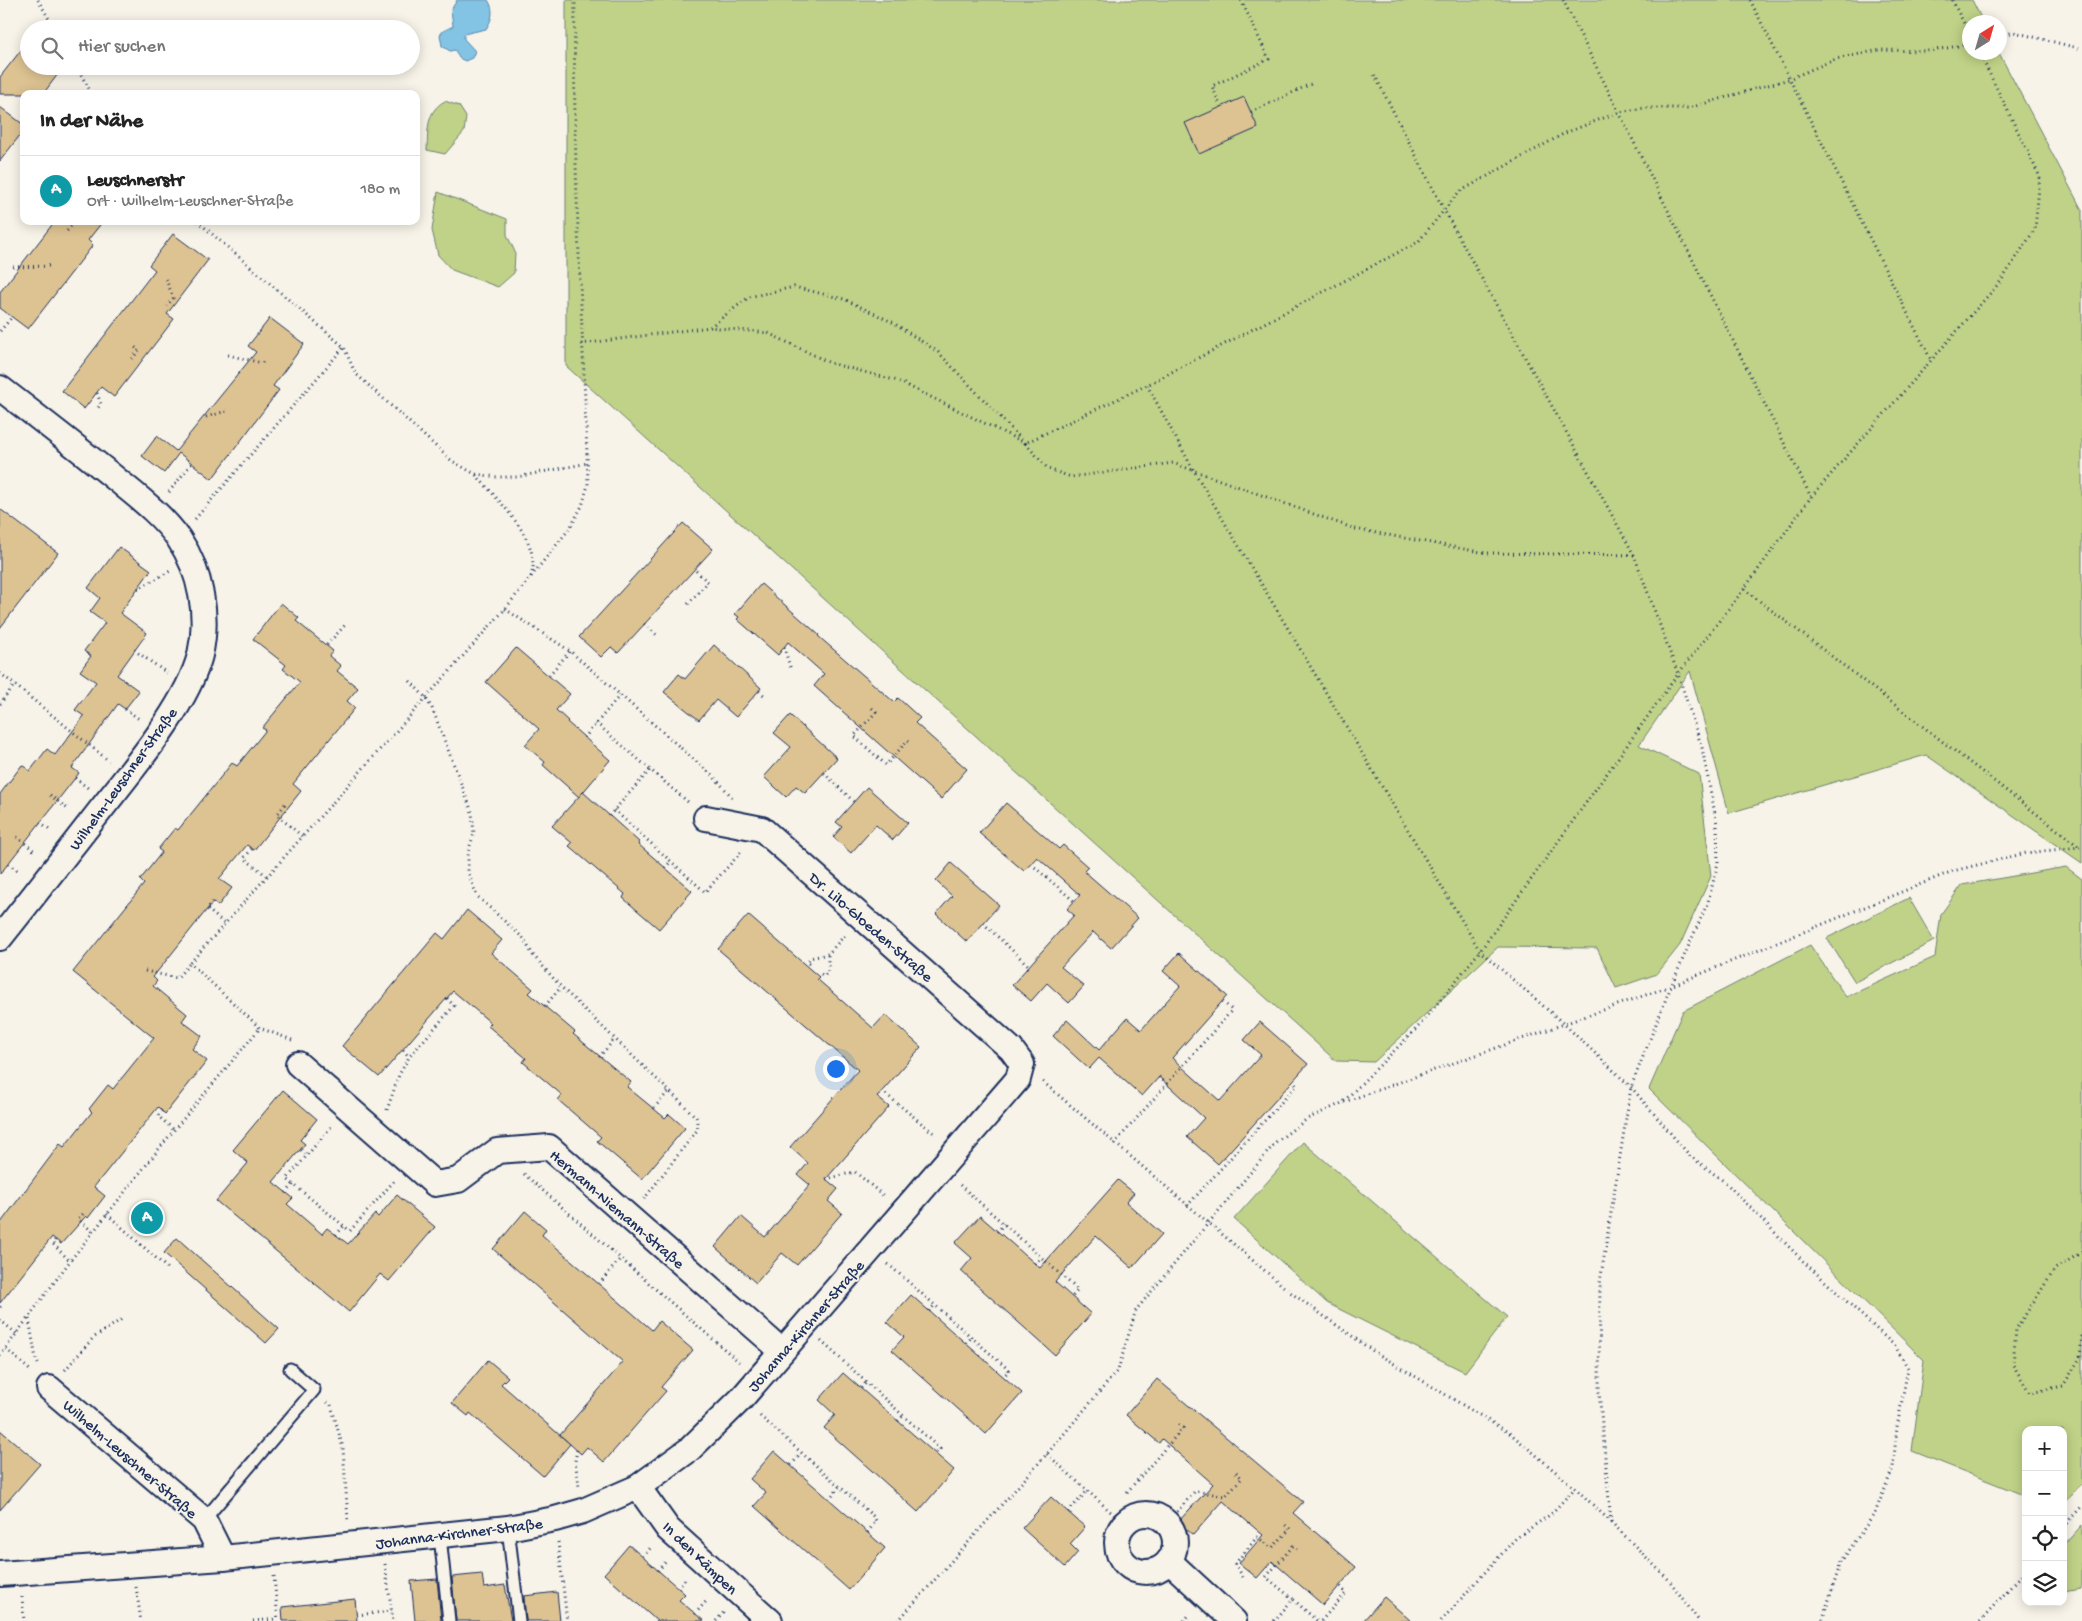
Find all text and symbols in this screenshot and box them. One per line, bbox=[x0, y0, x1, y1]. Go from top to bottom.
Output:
north arrow bbox=[1962, 15, 2007, 60]
search box bbox=[20, 20, 420, 75]
icon: search bbox=[38, 34, 66, 62]
text: Hier suchen bbox=[78, 36, 165, 59]
text: In der Nähe bbox=[40, 110, 143, 135]
text: Leuschnerstr bbox=[87, 170, 183, 193]
text: A bbox=[51, 181, 61, 200]
text: 180 m bbox=[361, 181, 400, 200]
text: Ort · Wilhelm-Leuschner-Straße bbox=[87, 193, 293, 212]
street label: Wilhelm-Leuschner-Straße bbox=[67, 704, 183, 855]
street label: Dr. Lilo-Gloeden-Straße bbox=[803, 869, 936, 988]
your location bbox=[823, 1056, 849, 1082]
street label: Hermann-Niemann-Straße bbox=[544, 1147, 688, 1275]
pin: A bbox=[131, 1199, 163, 1237]
street label: Johanna-Kirchner-Straße bbox=[745, 1257, 871, 1397]
street label: Wilhelm-Leuschner-Straße bbox=[58, 1397, 200, 1525]
map controls bbox=[2022, 1426, 2067, 1606]
button: + bbox=[2022, 1426, 2067, 1471]
button: − bbox=[2022, 1471, 2067, 1516]
street label: Johanna-Kirchner-Straße bbox=[375, 1516, 545, 1555]
button: locate bbox=[2022, 1516, 2067, 1561]
street label: In den Kämpen bbox=[657, 1519, 740, 1600]
button: layers bbox=[2022, 1561, 2067, 1606]

